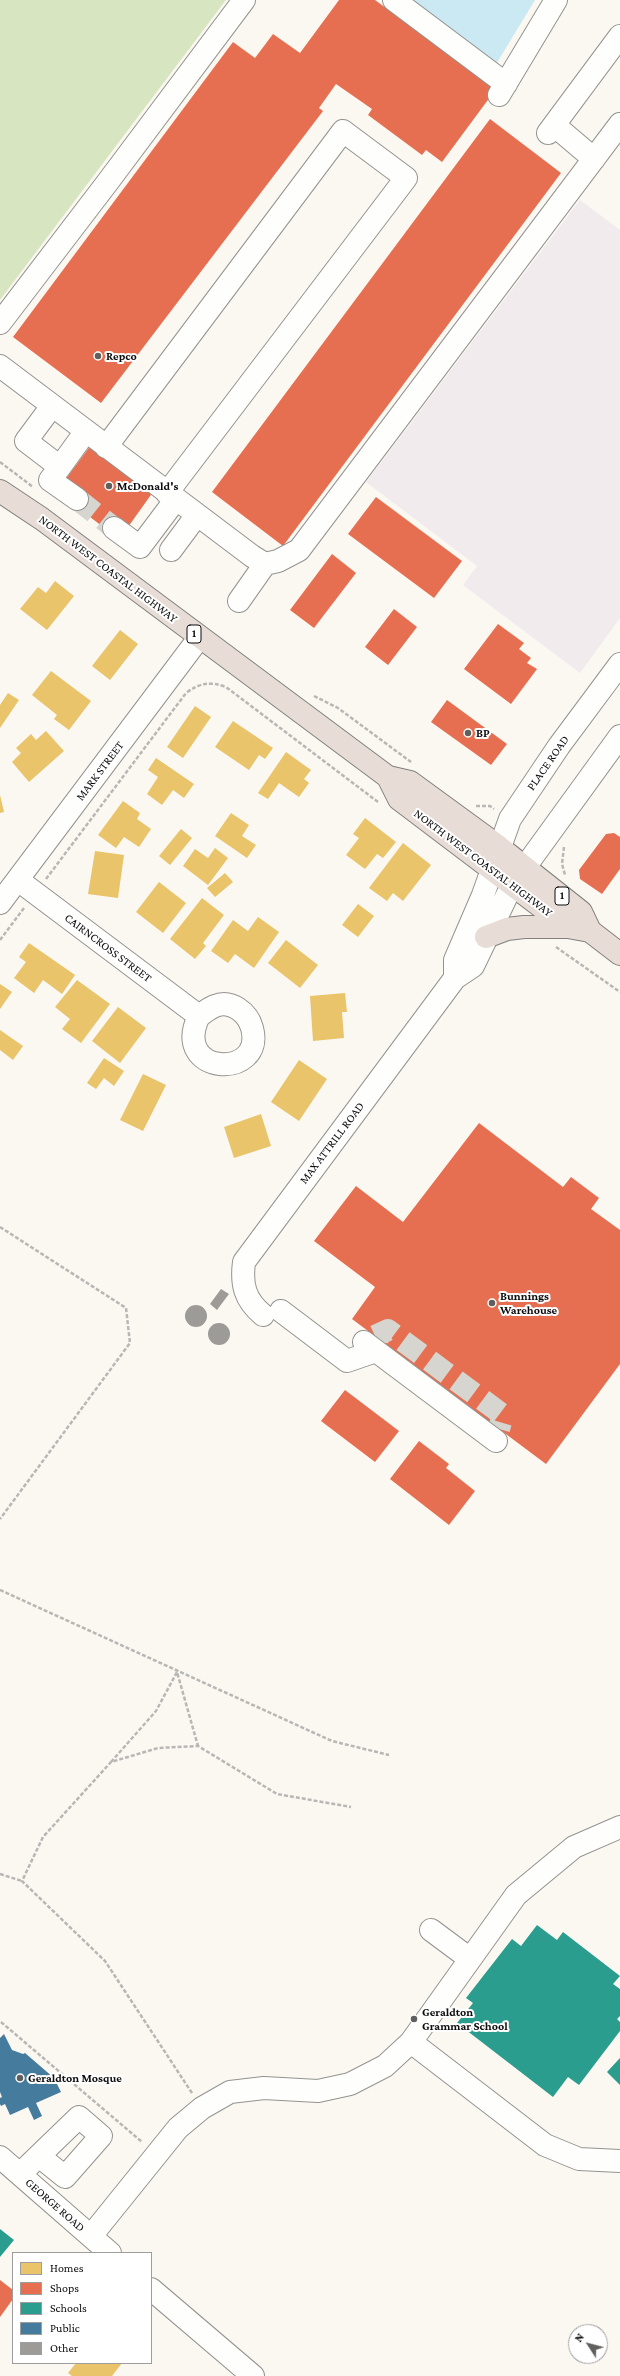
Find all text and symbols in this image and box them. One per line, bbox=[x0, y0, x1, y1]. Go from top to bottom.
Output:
place label: Repco bbox=[106, 349, 137, 363]
marker: Repco bbox=[93, 351, 103, 361]
place label: McDonald's bbox=[117, 479, 178, 493]
marker: McDonald's bbox=[104, 481, 114, 491]
street label: NORTH WEST COASTAL HIGHWAY bbox=[36, 512, 180, 626]
road number: 1 bbox=[187, 625, 201, 643]
place label: BP bbox=[476, 726, 490, 740]
marker: BP bbox=[463, 728, 473, 738]
street label: PLACE ROAD bbox=[524, 733, 572, 793]
street label: MARK STREET bbox=[73, 738, 127, 804]
street label: NORTH WEST COASTAL HIGHWAY bbox=[411, 806, 555, 920]
road number: 1 bbox=[555, 887, 569, 905]
street label: CAIRNCROSS STREET bbox=[62, 911, 154, 985]
street label: MAX ATTRILL ROAD bbox=[297, 1099, 367, 1187]
place label: Bunnings Warehouse bbox=[500, 1289, 557, 1317]
marker: Bunnings Warehouse bbox=[487, 1298, 497, 1308]
place label: Geraldton Grammar School bbox=[422, 2005, 508, 2033]
marker: Geraldton Grammar School bbox=[409, 2014, 419, 2024]
place label: Geraldton Mosque bbox=[28, 2071, 122, 2085]
marker: Geraldton Mosque bbox=[15, 2073, 25, 2083]
street label: GEORGE ROAD bbox=[22, 2175, 88, 2235]
legend bbox=[12, 2252, 152, 2364]
text: Homes bbox=[50, 2261, 83, 2275]
text: Shops bbox=[50, 2281, 79, 2295]
text: Schools bbox=[50, 2301, 87, 2315]
text: Public bbox=[50, 2321, 80, 2335]
north arrow bbox=[568, 2324, 608, 2364]
text: N bbox=[572, 2331, 586, 2344]
text: Other bbox=[50, 2341, 78, 2355]

